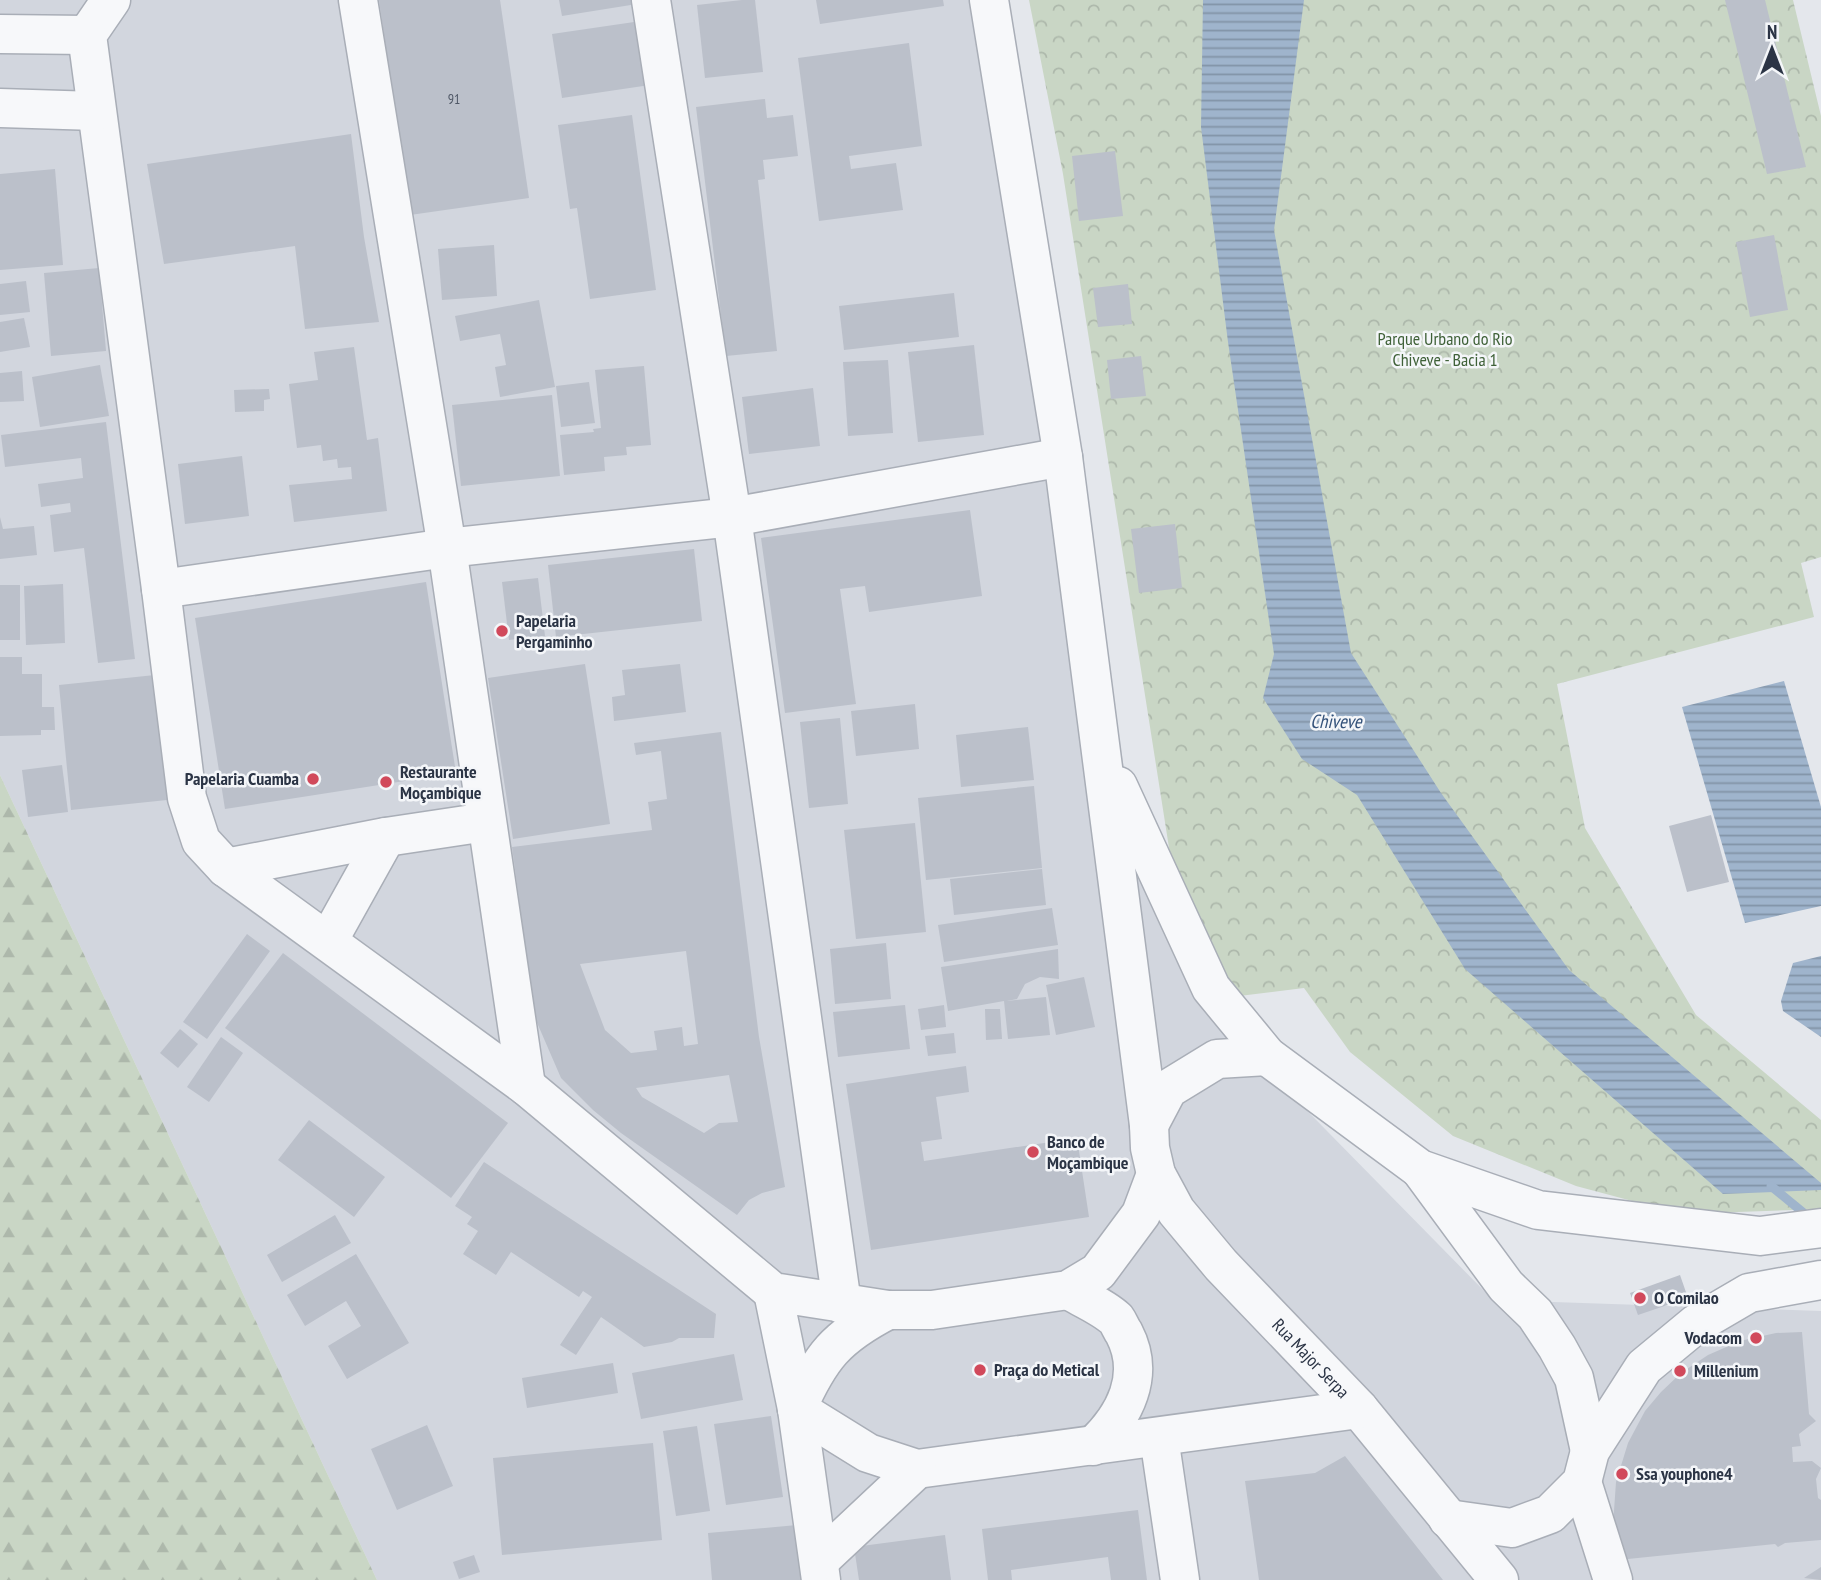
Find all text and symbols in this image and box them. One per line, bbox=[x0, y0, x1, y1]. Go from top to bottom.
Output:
north arrow bbox=[1737, 14, 1807, 84]
text: N bbox=[1767, 20, 1777, 44]
house number: 91 bbox=[448, 90, 460, 108]
park label: Parque Urbano do Rio Chiveve - Bacia 1 bbox=[1377, 327, 1513, 371]
place label: Papelaria Pergaminho bbox=[516, 609, 593, 653]
marker: Papelaria Pergaminho bbox=[494, 623, 510, 639]
water label: Chiveve bbox=[1310, 709, 1363, 733]
place label: Restaurante Moçambique bbox=[400, 760, 482, 804]
place label: Papelaria Cuamba bbox=[185, 767, 299, 790]
marker: Papelaria Cuamba bbox=[305, 771, 321, 787]
marker: Restaurante Moçambique bbox=[378, 774, 394, 790]
place label: Banco de Moçambique bbox=[1047, 1130, 1129, 1174]
marker: Banco de Moçambique bbox=[1025, 1144, 1041, 1160]
place label: O Comilao bbox=[1654, 1286, 1719, 1309]
marker: O Comilao bbox=[1632, 1290, 1648, 1306]
street label: Rua Major Serpa bbox=[1267, 1313, 1354, 1403]
place label: Vodacom bbox=[1684, 1326, 1742, 1349]
marker: Vodacom bbox=[1748, 1330, 1764, 1346]
place label: Praça do Metical bbox=[994, 1358, 1100, 1381]
place label: Millenium bbox=[1694, 1359, 1759, 1382]
marker: Praça do Metical bbox=[972, 1362, 988, 1378]
marker: Millenium bbox=[1672, 1363, 1688, 1379]
place label: Ssa youphone4 bbox=[1636, 1462, 1733, 1485]
marker: Ssa youphone4 bbox=[1614, 1466, 1630, 1482]

